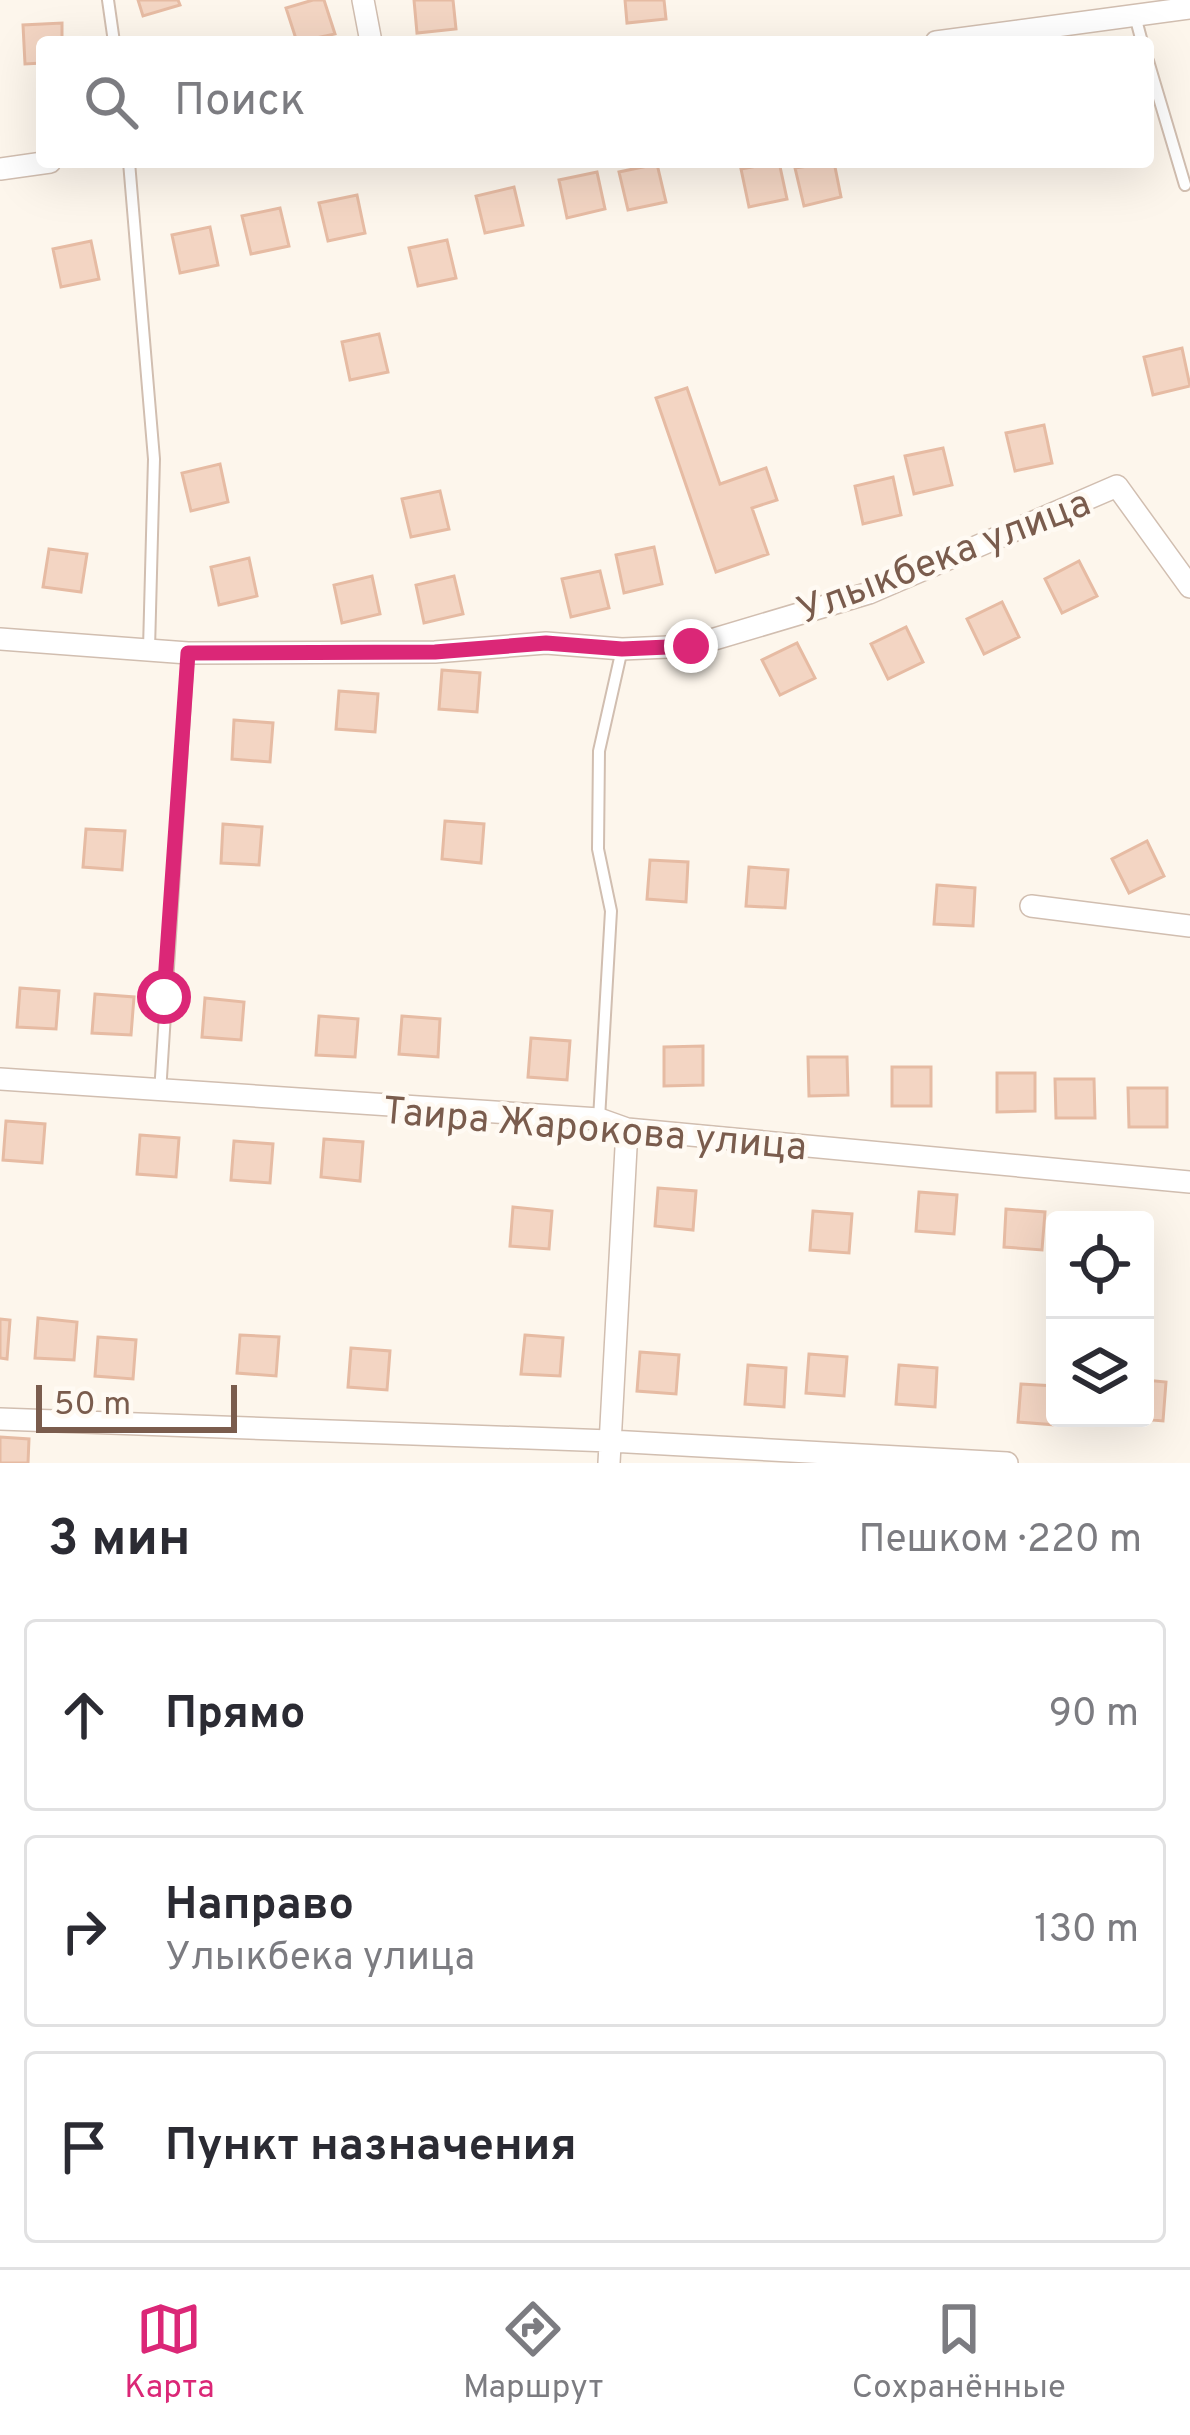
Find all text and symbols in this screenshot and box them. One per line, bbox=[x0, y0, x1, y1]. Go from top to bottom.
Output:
search box bbox=[36, 36, 1154, 168]
icon: search bbox=[78, 69, 144, 135]
text: Поиск bbox=[174, 74, 305, 131]
street label: Улыкбека улица bbox=[791, 481, 1098, 638]
route end bbox=[664, 619, 718, 673]
route start bbox=[137, 970, 191, 1024]
street label: Таира Жарокова улица bbox=[380, 1089, 809, 1174]
map controls bbox=[1046, 1211, 1154, 1427]
button: locate bbox=[1046, 1211, 1154, 1319]
button: layers bbox=[1046, 1319, 1154, 1427]
scale bar bbox=[36, 1379, 237, 1432]
text: 50 m bbox=[54, 1385, 131, 1427]
text: 3 мин bbox=[48, 1509, 191, 1574]
text: Пешком · 220 m bbox=[858, 1517, 1142, 1566]
icon: ahead bbox=[51, 1682, 117, 1748]
text: Прямо bbox=[165, 1687, 306, 1744]
text: 90 m bbox=[1049, 1691, 1139, 1740]
text: Направо bbox=[165, 1878, 354, 1935]
icon: right bbox=[51, 1898, 117, 1964]
text: 130 m bbox=[1034, 1907, 1139, 1956]
text: Улыкбека улица bbox=[165, 1935, 475, 1984]
icon: arrive bbox=[51, 2114, 117, 2180]
text: Пункт назначения bbox=[165, 2119, 577, 2176]
tab: Карта bbox=[124, 2296, 215, 2410]
tab: Маршрут bbox=[463, 2296, 603, 2410]
tab: Сохранённые bbox=[852, 2296, 1066, 2410]

